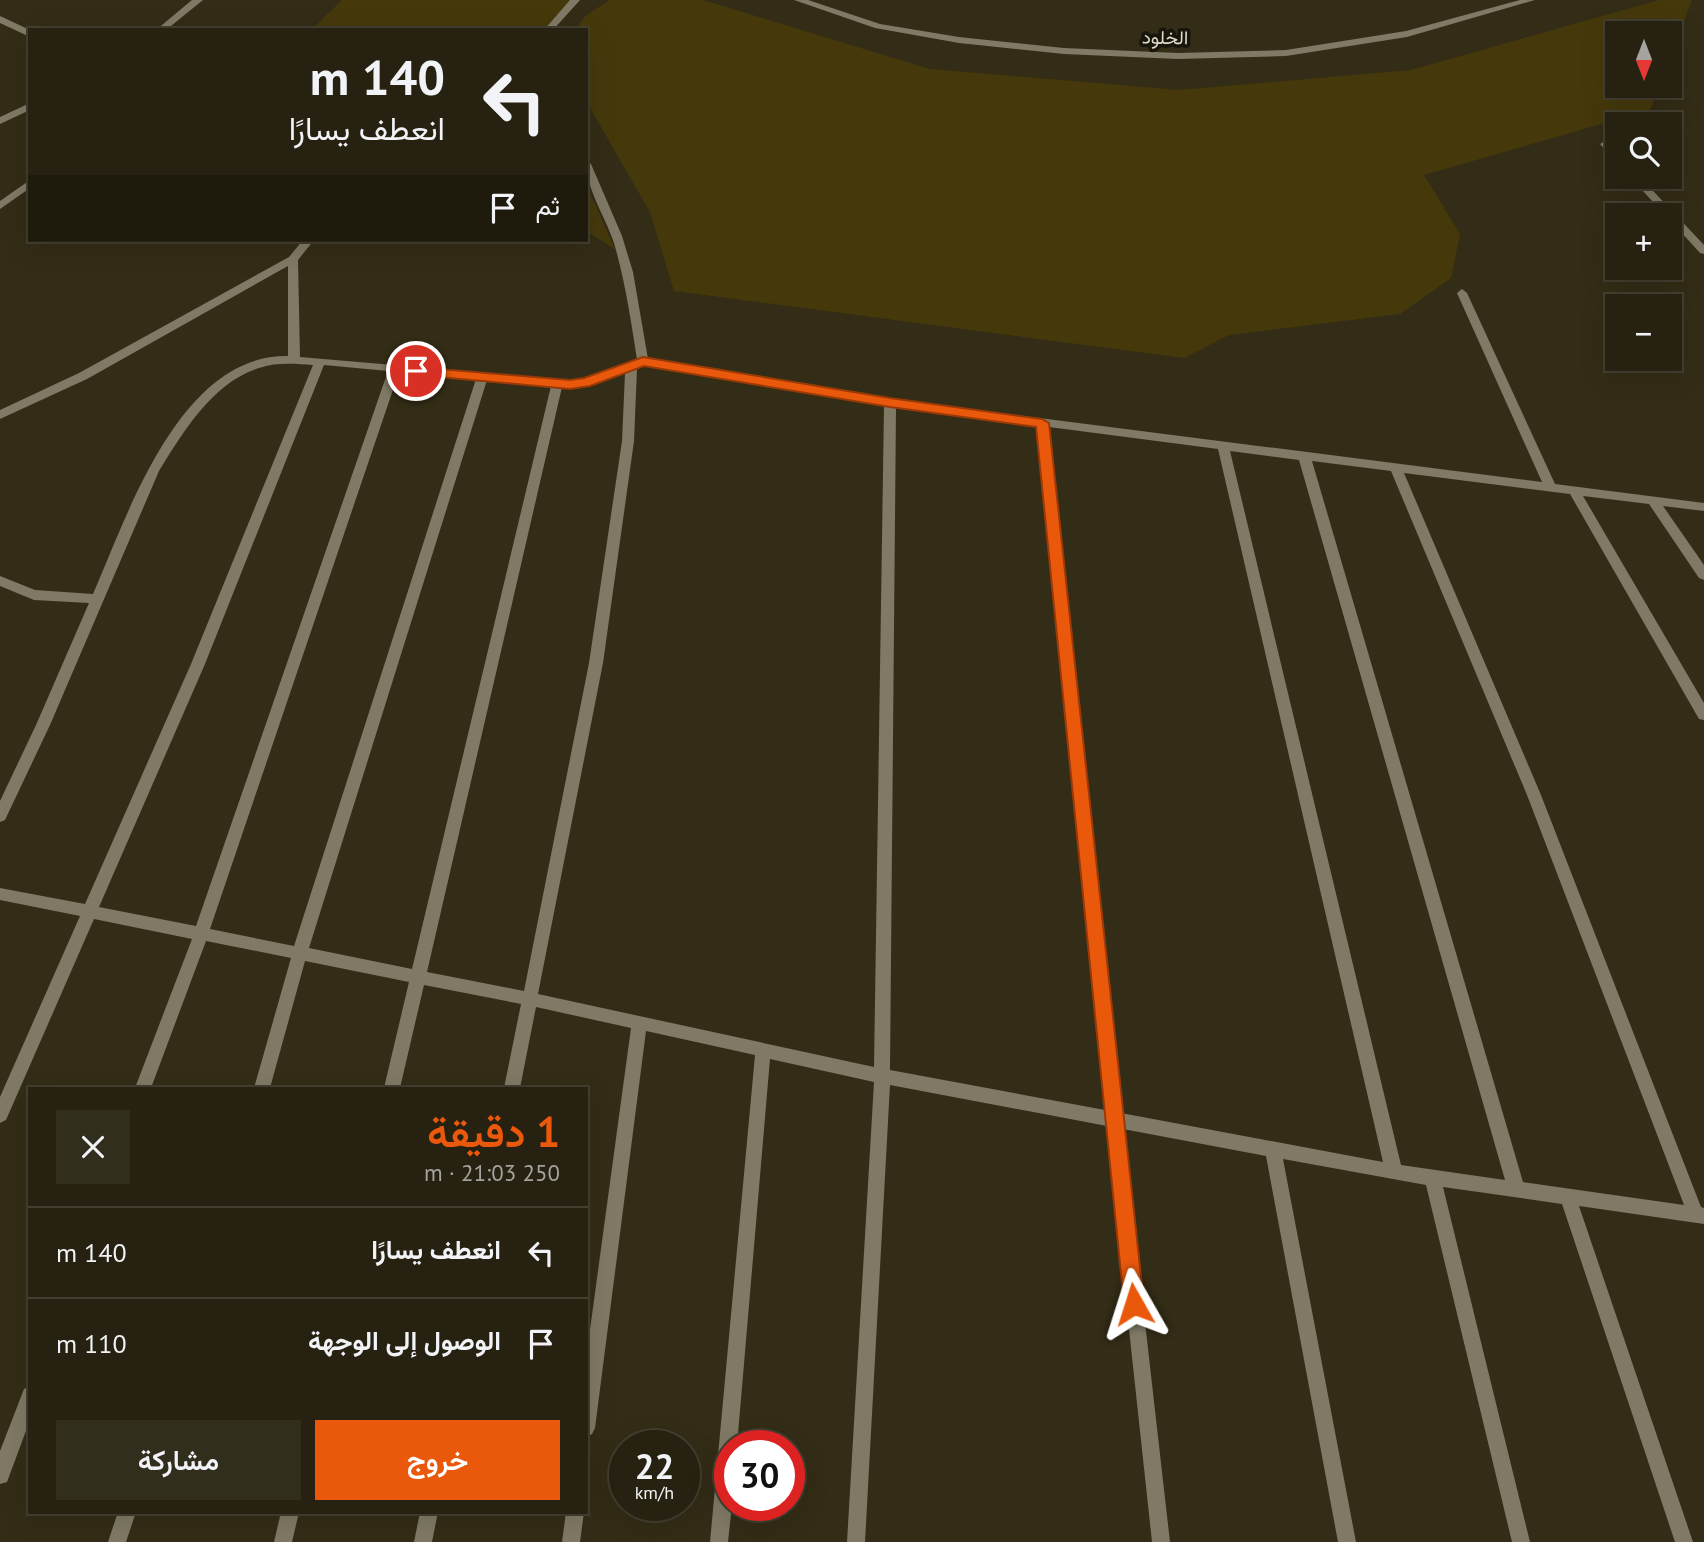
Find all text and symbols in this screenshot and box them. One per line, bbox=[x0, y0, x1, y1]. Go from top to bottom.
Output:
north arrow bbox=[1605, 21, 1682, 98]
map controls bbox=[1605, 21, 1682, 371]
street label: الخلود bbox=[1142, 25, 1188, 49]
text: 140 m bbox=[310, 45, 445, 109]
icon: left bbox=[469, 56, 560, 147]
text: انعطف يسارًا bbox=[289, 107, 445, 149]
button: search bbox=[1605, 112, 1682, 189]
icon: arrive bbox=[484, 189, 522, 227]
text: ثم bbox=[536, 189, 560, 222]
button: + bbox=[1605, 203, 1682, 280]
button: − bbox=[1605, 294, 1682, 371]
pin bbox=[386, 341, 446, 401]
icon: arrive bbox=[397, 352, 435, 390]
text: 1 دقيقة bbox=[427, 1104, 560, 1159]
button: close bbox=[56, 1110, 130, 1184]
text: 250 m · 21:03 bbox=[424, 1158, 560, 1187]
text: انعطف يسارًا bbox=[371, 1233, 501, 1266]
icon: left bbox=[522, 1234, 560, 1272]
text: 140 m bbox=[56, 1236, 127, 1269]
position arrow bbox=[1097, 1267, 1171, 1341]
text: الوصول إلى الوجهة bbox=[308, 1324, 501, 1357]
icon: arrive bbox=[522, 1325, 560, 1363]
text: 110 m bbox=[56, 1327, 127, 1360]
button: مشاركة bbox=[56, 1420, 301, 1500]
button: خروج bbox=[315, 1420, 560, 1500]
speed limit sign: 30 bbox=[714, 1430, 805, 1521]
text: 22 bbox=[635, 1443, 674, 1489]
text: km/h bbox=[635, 1481, 674, 1504]

